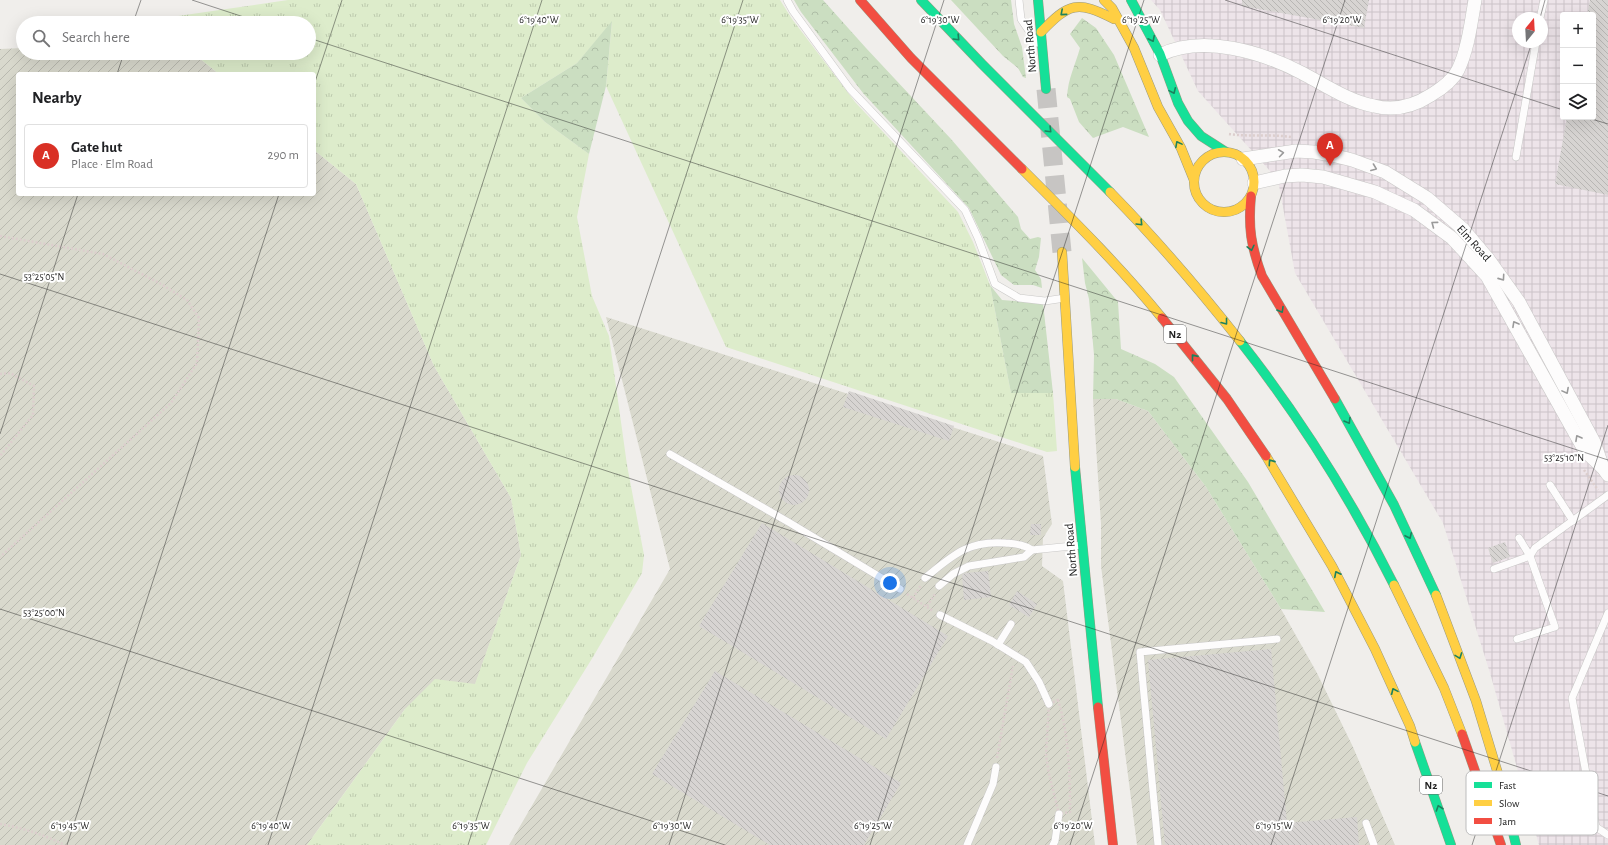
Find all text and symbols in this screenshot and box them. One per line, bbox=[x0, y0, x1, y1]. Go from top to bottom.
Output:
one-way arrow bbox=[1060, 8, 1067, 15]
north arrow bbox=[1512, 12, 1548, 48]
map controls bbox=[1560, 12, 1596, 120]
button: + bbox=[1560, 12, 1596, 48]
text: 6°19'40"W bbox=[519, 15, 559, 25]
text: 6°19'35"W bbox=[721, 15, 759, 25]
text: 6°19'30"W bbox=[921, 15, 959, 25]
text: 6°19'25"W bbox=[1122, 15, 1160, 25]
text: 6°19'20"W bbox=[1322, 15, 1362, 25]
search box bbox=[16, 16, 316, 60]
street label: North Road bbox=[1022, 19, 1038, 73]
icon: search bbox=[30, 27, 52, 49]
text: Search here bbox=[62, 30, 130, 45]
one-way arrow bbox=[953, 33, 960, 41]
one-way arrow bbox=[1148, 35, 1155, 43]
button: − bbox=[1560, 48, 1596, 84]
button: layers bbox=[1560, 84, 1596, 120]
one-way arrow bbox=[1169, 88, 1177, 95]
text: Nearby bbox=[32, 89, 82, 106]
one-way arrow bbox=[1044, 126, 1052, 133]
pin: A bbox=[1317, 133, 1343, 166]
text: Gate hut bbox=[71, 140, 122, 155]
one-way arrow bbox=[1176, 141, 1183, 149]
text: A bbox=[42, 149, 50, 162]
text: 290 m bbox=[268, 149, 299, 162]
one-way arrow bbox=[1278, 149, 1284, 158]
text: Place · Elm Road bbox=[71, 158, 153, 171]
one-way arrow bbox=[1370, 163, 1377, 171]
one-way arrow bbox=[1135, 218, 1143, 226]
one-way arrow bbox=[1431, 222, 1438, 229]
street label: Elm Road bbox=[1455, 223, 1493, 263]
one-way arrow bbox=[1247, 245, 1255, 251]
text: 53°25'05"N bbox=[24, 272, 64, 282]
one-way arrow bbox=[1497, 274, 1505, 281]
one-way arrow bbox=[1277, 306, 1284, 313]
one-way arrow bbox=[1220, 317, 1227, 324]
one-way arrow bbox=[1512, 321, 1520, 329]
road number: N2 bbox=[1164, 325, 1186, 343]
one-way arrow bbox=[1191, 355, 1198, 362]
one-way arrow bbox=[1562, 387, 1569, 394]
one-way arrow bbox=[1344, 417, 1351, 424]
one-way arrow bbox=[1575, 435, 1582, 442]
text: 53°25'10"N bbox=[1544, 453, 1584, 463]
one-way arrow bbox=[1268, 459, 1276, 466]
street label: North Road bbox=[1063, 523, 1079, 577]
one-way arrow bbox=[1404, 532, 1412, 540]
one-way arrow bbox=[1334, 571, 1341, 578]
your location bbox=[880, 573, 900, 593]
text: 53°25'00"N bbox=[23, 608, 65, 618]
one-way arrow bbox=[1455, 652, 1463, 659]
one-way arrow bbox=[1391, 687, 1399, 695]
legend bbox=[1466, 771, 1598, 835]
road number: N2 bbox=[1420, 776, 1442, 794]
text: Fast bbox=[1499, 780, 1517, 791]
text: Slow bbox=[1499, 798, 1520, 809]
one-way arrow bbox=[1435, 805, 1444, 812]
text: Jam bbox=[1499, 816, 1516, 827]
text: 6°19'45"W bbox=[51, 821, 89, 831]
text: 6°19'40"W bbox=[251, 821, 291, 831]
text: 6°19'35"W bbox=[452, 821, 490, 831]
text: 6°19'30"W bbox=[653, 821, 691, 831]
text: 6°19'25"W bbox=[854, 821, 892, 831]
text: 6°19'20"W bbox=[1053, 821, 1093, 831]
text: 6°19'15"W bbox=[1256, 821, 1293, 831]

